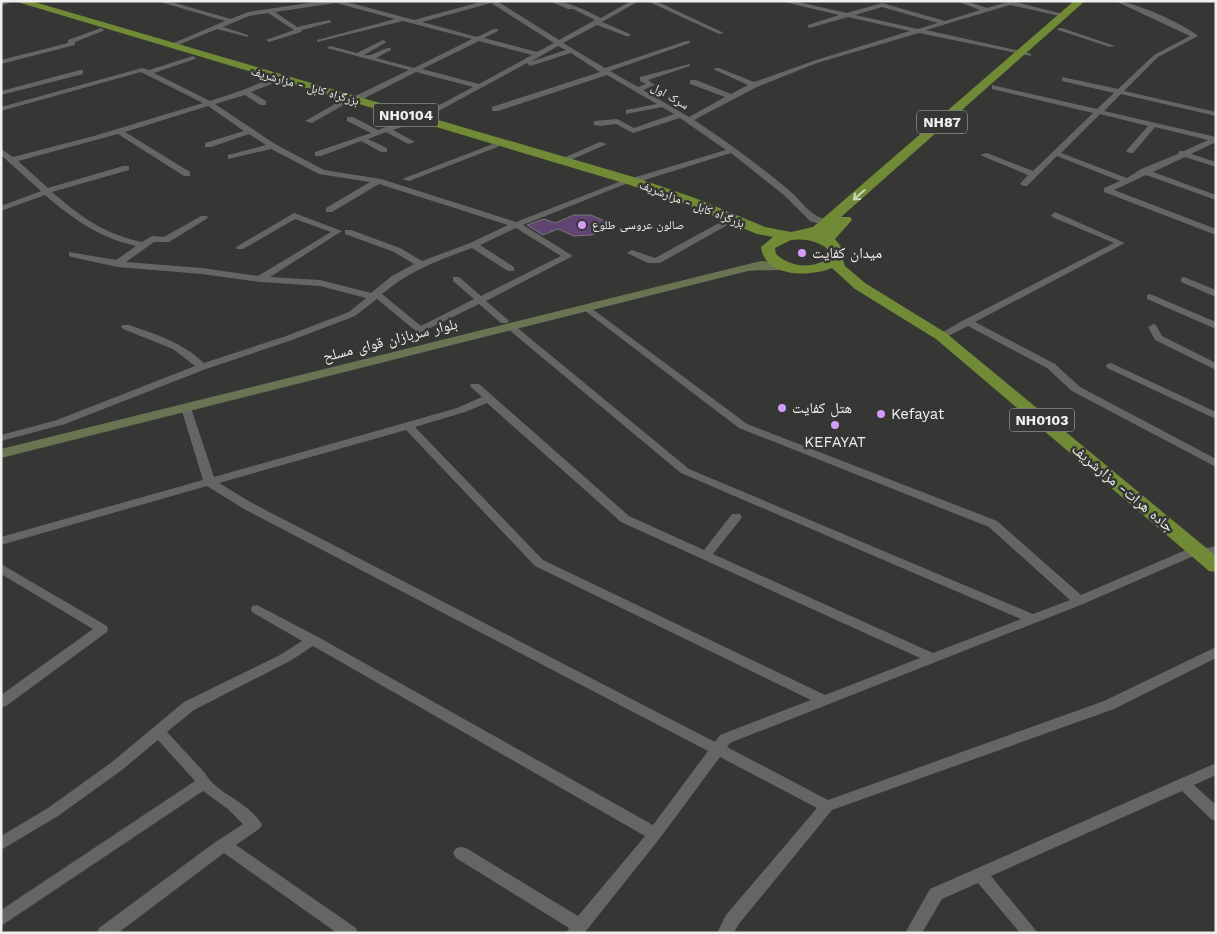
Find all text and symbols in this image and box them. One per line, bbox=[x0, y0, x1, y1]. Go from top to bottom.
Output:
street label: بزرگراه کابل - مزارشریف bbox=[249, 64, 361, 108]
street label: سرک اول bbox=[649, 80, 691, 112]
road number: NH0104 bbox=[374, 104, 438, 126]
road number: NH87 bbox=[917, 110, 967, 134]
street label: بزرگراه کابل - مزارشریف bbox=[637, 177, 747, 231]
one-way arrow bbox=[852, 189, 865, 201]
place label: صالون عروسی طلوع bbox=[592, 218, 684, 233]
marker: صالون عروسی طلوع bbox=[576, 219, 588, 231]
place label: میدان کفایت bbox=[812, 244, 882, 263]
marker: میدان کفایت bbox=[796, 247, 808, 259]
street label: بلوار سربازان قوای مسلح bbox=[321, 315, 459, 366]
place label: هتل کفایت bbox=[792, 399, 852, 418]
marker: هتل کفایت bbox=[776, 402, 788, 414]
place label: Kefayat bbox=[891, 405, 945, 423]
marker: Kefayat bbox=[875, 408, 887, 420]
road number: NH0103 bbox=[1010, 408, 1074, 432]
marker: KEFAYAT bbox=[829, 419, 841, 431]
place label: KEFAYAT bbox=[804, 433, 866, 451]
street label: جاده هرات- مزارشریف bbox=[1068, 440, 1178, 536]

